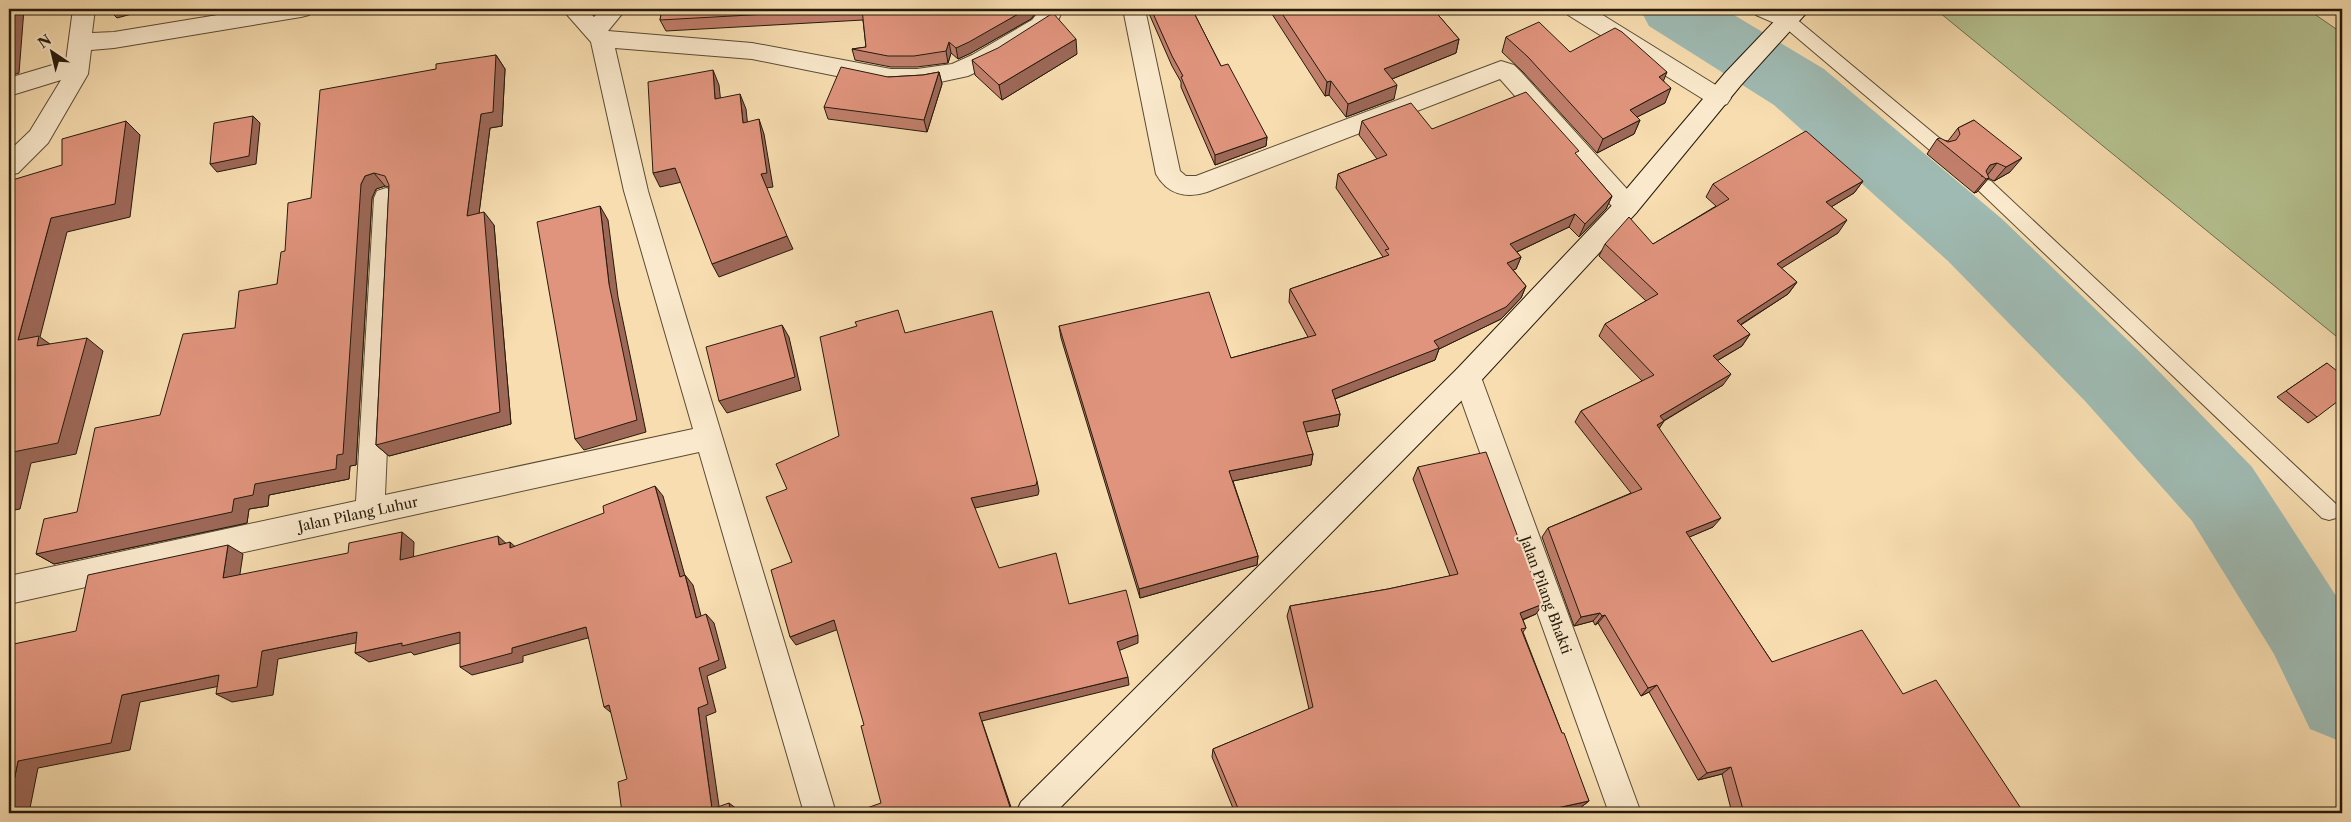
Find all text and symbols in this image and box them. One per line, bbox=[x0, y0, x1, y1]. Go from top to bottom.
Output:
north arrow bbox=[28, 28, 78, 78]
text: N bbox=[34, 30, 55, 52]
street label: Jalan Pilang Luhur bbox=[294, 492, 420, 536]
street label: Jalan Pilang Bhakti bbox=[1516, 532, 1576, 656]

